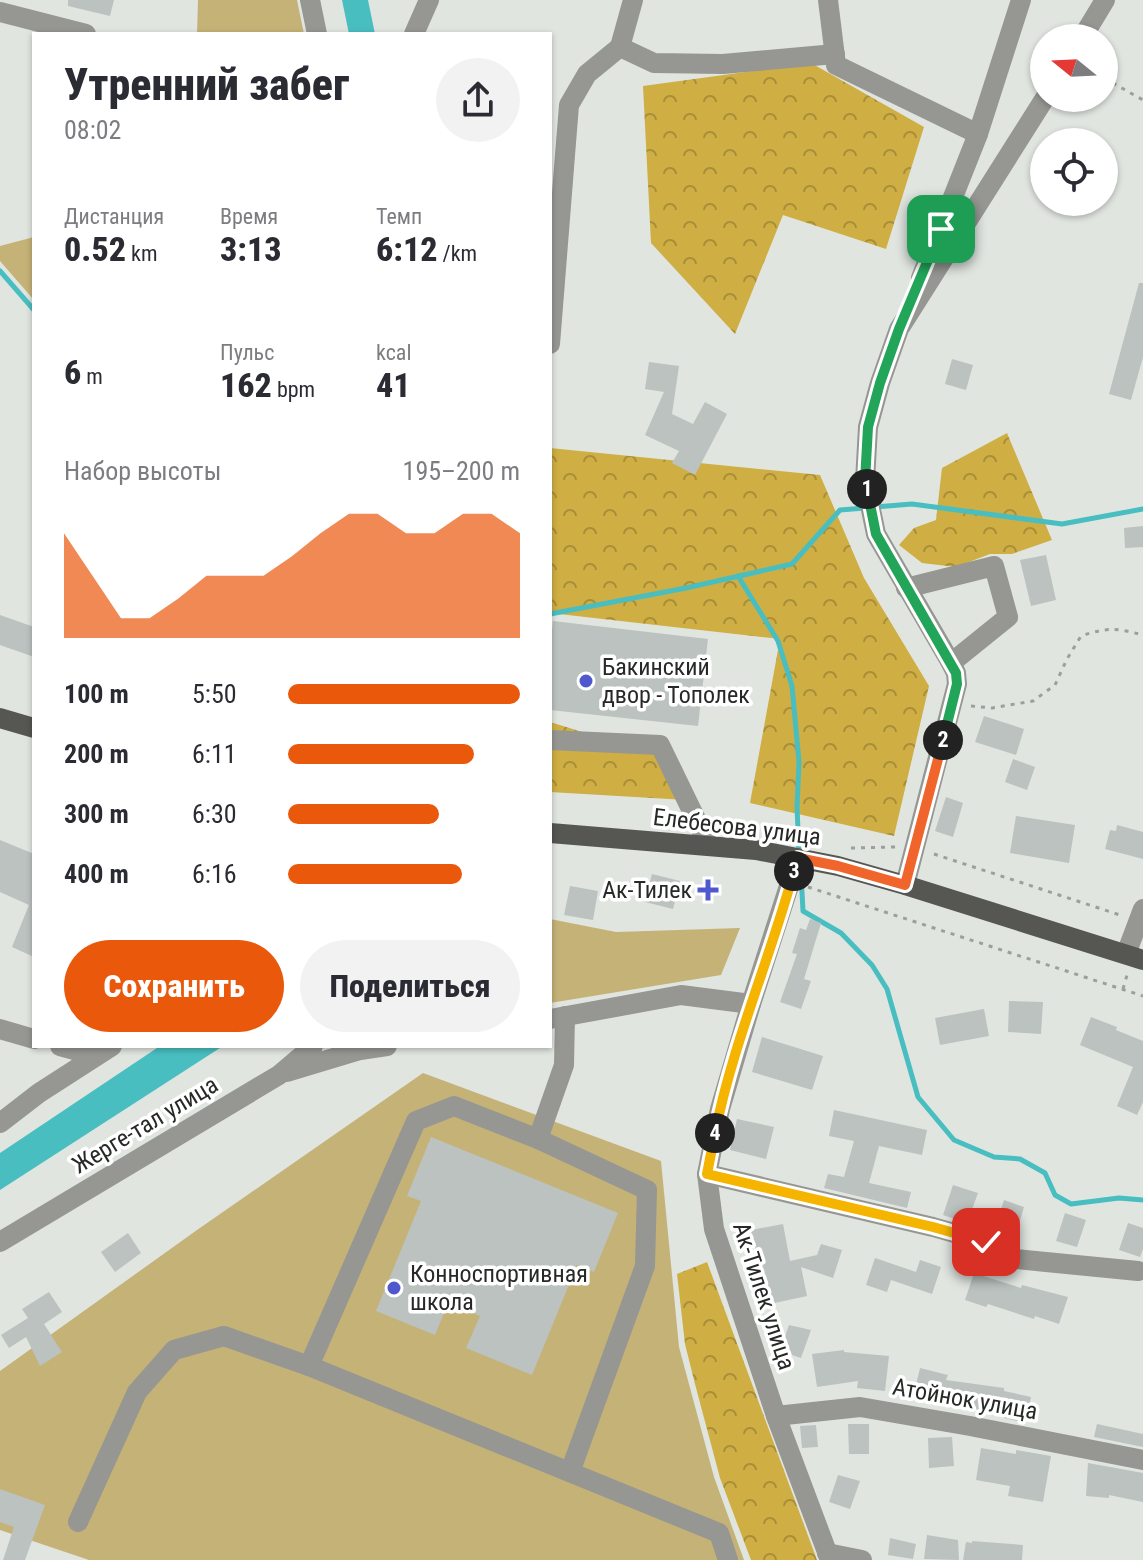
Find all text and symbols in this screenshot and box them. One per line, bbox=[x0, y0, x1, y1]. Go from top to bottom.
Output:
north arrow bbox=[1030, 24, 1118, 112]
map controls bbox=[1030, 24, 1118, 216]
button: share bbox=[436, 58, 520, 142]
text: Утренний забег bbox=[64, 59, 349, 111]
text: 08:02 bbox=[64, 115, 121, 145]
button: locate bbox=[1030, 128, 1118, 216]
pin bbox=[907, 195, 975, 263]
text: Дистанция bbox=[64, 204, 164, 229]
text: Время bbox=[220, 204, 278, 229]
text: Темп bbox=[376, 204, 422, 229]
icon: arrive bbox=[919, 207, 963, 251]
text: 0.52 bbox=[64, 229, 126, 269]
text: 3:13 bbox=[220, 229, 281, 269]
text: 6:12 bbox=[376, 229, 437, 269]
text: km bbox=[126, 241, 157, 266]
text: /km bbox=[437, 241, 477, 266]
text: Пульс bbox=[220, 340, 274, 365]
text: kcal bbox=[376, 340, 411, 365]
text: 6 bbox=[64, 352, 81, 392]
text: m bbox=[81, 364, 103, 389]
text: 162 bbox=[220, 365, 272, 405]
text: 41 bbox=[376, 365, 411, 405]
text: bpm bbox=[272, 377, 315, 402]
text: Набор высоты bbox=[64, 456, 221, 486]
text: 195–200 m bbox=[403, 456, 520, 486]
pin: 1 bbox=[847, 469, 887, 509]
text: 1 bbox=[861, 476, 873, 501]
place label: Бакинский двор - Тополек bbox=[602, 653, 750, 709]
marker: Бакинский двор - Тополек bbox=[577, 672, 595, 690]
text: 100 m bbox=[64, 679, 129, 709]
text: 5:50 bbox=[192, 679, 237, 709]
pin: 2 bbox=[923, 720, 963, 760]
text: 2 bbox=[937, 727, 949, 752]
text: 200 m bbox=[64, 739, 129, 769]
text: 6:11 bbox=[192, 739, 237, 769]
text: 300 m bbox=[64, 799, 129, 829]
text: 6:30 bbox=[192, 799, 237, 829]
street label: Елебесова улица bbox=[652, 803, 822, 851]
pin: 3 bbox=[774, 851, 814, 891]
text: 3 bbox=[788, 858, 800, 883]
text: 400 m bbox=[64, 859, 129, 889]
text: 6:16 bbox=[192, 859, 237, 889]
place label: Ак-Тилек bbox=[602, 876, 692, 904]
marker: Ак-Тилек bbox=[699, 881, 717, 899]
button: Сохранить bbox=[64, 940, 284, 1032]
button: Поделиться bbox=[300, 940, 520, 1032]
street label: Жерге-тал улица bbox=[67, 1071, 223, 1179]
pin: 4 bbox=[695, 1113, 735, 1153]
text: 4 bbox=[709, 1120, 721, 1145]
pin bbox=[952, 1208, 1020, 1276]
street label: Ак-Тилек улица bbox=[727, 1219, 801, 1373]
icon: check bbox=[964, 1220, 1008, 1264]
place label: Конноспортивная школа bbox=[410, 1260, 588, 1316]
marker: Конноспортивная школа bbox=[385, 1279, 403, 1297]
street label: Атойнок улица bbox=[890, 1372, 1040, 1426]

